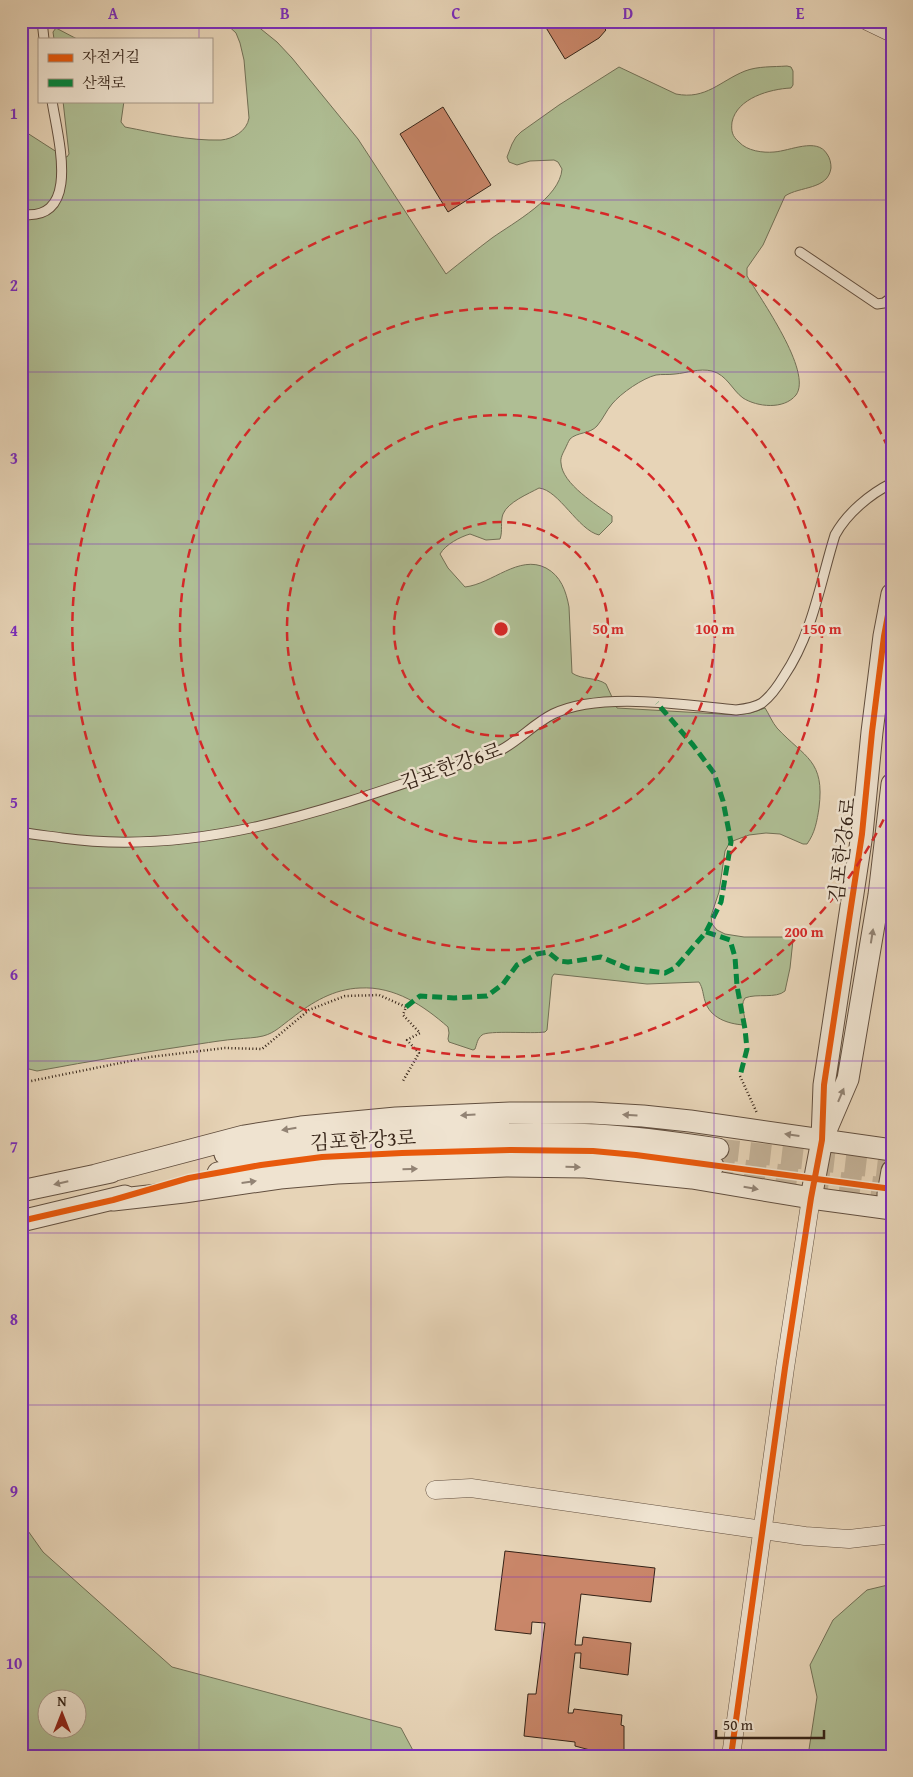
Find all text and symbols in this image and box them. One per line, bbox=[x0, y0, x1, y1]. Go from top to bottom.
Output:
text: A bbox=[108, 1, 119, 25]
text: B bbox=[280, 1, 290, 25]
text: C bbox=[451, 1, 461, 25]
text: D bbox=[623, 1, 633, 25]
text: E bbox=[796, 1, 805, 25]
legend bbox=[38, 38, 212, 102]
text: 자전거길 bbox=[82, 46, 140, 67]
text: 산책로 bbox=[82, 72, 126, 93]
text: 1 bbox=[10, 101, 18, 125]
text: 2 bbox=[10, 273, 18, 297]
text: 3 bbox=[10, 446, 18, 470]
text: 4 bbox=[10, 618, 18, 642]
text: 50 m bbox=[592, 618, 624, 639]
text: 100 m bbox=[695, 618, 735, 639]
text: 150 m bbox=[802, 618, 842, 639]
centre of rings bbox=[492, 620, 510, 638]
street label: 김포한강6로 bbox=[396, 735, 506, 797]
text: 5 bbox=[10, 790, 18, 814]
street label: 김포한강6로 bbox=[821, 795, 862, 904]
text: 200 m bbox=[784, 921, 824, 942]
one-way arrow bbox=[868, 927, 876, 943]
text: 6 bbox=[10, 962, 18, 986]
one-way arrow bbox=[838, 1088, 846, 1102]
one-way arrow bbox=[460, 1111, 476, 1119]
one-way arrow bbox=[622, 1111, 638, 1119]
street label: 김포한강3로 bbox=[309, 1122, 417, 1157]
one-way arrow bbox=[280, 1125, 296, 1133]
one-way arrow bbox=[783, 1131, 799, 1139]
text: 7 bbox=[10, 1134, 18, 1158]
one-way arrow bbox=[565, 1163, 581, 1171]
one-way arrow bbox=[403, 1164, 419, 1172]
one-way arrow bbox=[241, 1178, 257, 1186]
one-way arrow bbox=[53, 1179, 69, 1187]
one-way arrow bbox=[744, 1185, 760, 1193]
text: 8 bbox=[10, 1307, 18, 1331]
text: 9 bbox=[10, 1479, 18, 1503]
text: 10 bbox=[6, 1651, 22, 1675]
north arrow bbox=[38, 1690, 88, 1740]
text: N bbox=[57, 1691, 67, 1711]
scale bar bbox=[716, 1707, 823, 1739]
text: 50 m bbox=[723, 1714, 754, 1735]

